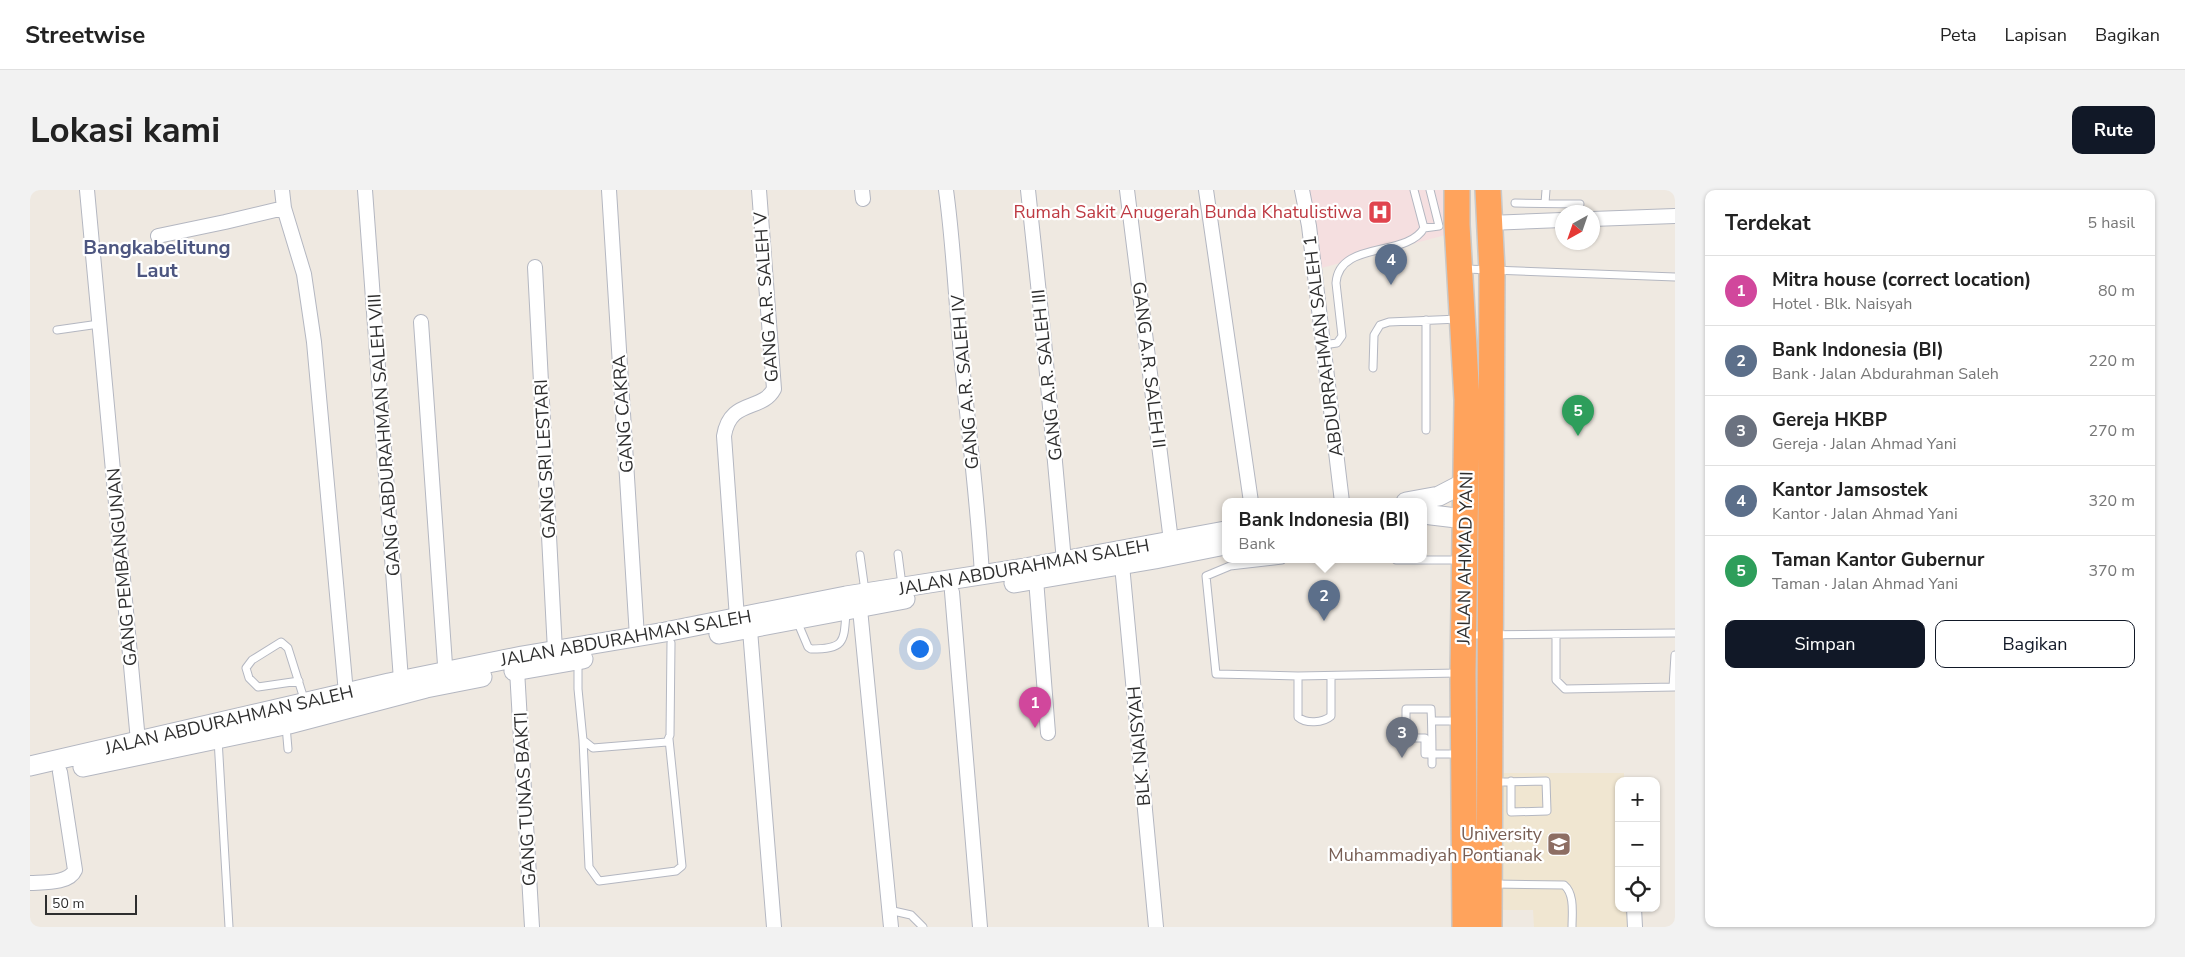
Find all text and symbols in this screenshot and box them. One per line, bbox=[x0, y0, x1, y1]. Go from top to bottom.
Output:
text: Streetwise bbox=[25, 19, 145, 51]
text: Peta bbox=[1940, 23, 1976, 47]
text: Lapisan bbox=[2004, 23, 2067, 47]
text: Bagikan bbox=[2095, 23, 2160, 47]
button: Rute bbox=[2072, 106, 2155, 154]
text: Lokasi kami bbox=[30, 107, 220, 154]
hospital icon: Rumah Sakit Anugerah Bunda Khatulistiwa bbox=[1367, 199, 1393, 225]
place label: Rumah Sakit Anugerah Bunda Khatulistiwa bbox=[1013, 200, 1362, 224]
north arrow bbox=[1555, 205, 1600, 250]
text: Terdekat bbox=[1725, 209, 1811, 237]
street label: GANG A.R. SALEH V bbox=[748, 210, 784, 383]
text: 5 hasil bbox=[2088, 212, 2135, 234]
district label: Bangkabelitung Laut bbox=[83, 234, 231, 284]
street label: ABDURRAHMAN SALEH 1 bbox=[1298, 234, 1348, 458]
pin: 4 bbox=[1375, 244, 1407, 285]
text: Mitra house (correct location) bbox=[1772, 267, 2031, 293]
street label: GANG A.R. SALEH II bbox=[1127, 280, 1171, 450]
text: 1 bbox=[1736, 280, 1746, 302]
text: 80 m bbox=[2098, 280, 2135, 302]
street label: GANG A.R. SALEH III bbox=[1026, 288, 1068, 462]
street label: GANG ABDURAHMAN SALEH VIII bbox=[362, 293, 406, 577]
street label: GANG A.R. SALEH IV bbox=[945, 293, 985, 470]
text: Hotel · Blk. Naisyah bbox=[1772, 293, 1912, 315]
text: Bank Indonesia (BI) bbox=[1772, 337, 1944, 363]
text: 2 bbox=[1736, 350, 1746, 372]
text: 220 m bbox=[2088, 350, 2135, 372]
street label: GANG CAKRA bbox=[607, 354, 639, 474]
text: Bank · Jalan Abdurahman Saleh bbox=[1772, 363, 1999, 385]
street label: GANG SRI LESTARI bbox=[529, 379, 561, 539]
pin: 5 bbox=[1562, 395, 1594, 436]
text: Gereja HKBP bbox=[1772, 407, 1887, 433]
text: 3 bbox=[1736, 420, 1746, 442]
text: 270 m bbox=[2088, 420, 2135, 442]
text: Gereja · Jalan Ahmad Yani bbox=[1772, 433, 1956, 455]
street label: GANG PEMBANGUNAN bbox=[101, 467, 143, 667]
street label: JALAN AHMAD YANI bbox=[1451, 471, 1479, 646]
text: Kantor Jamsostek bbox=[1772, 477, 1928, 503]
text: 4 bbox=[1736, 490, 1746, 512]
text: 320 m bbox=[2088, 490, 2135, 512]
popup bbox=[1222, 498, 1427, 563]
text: Kantor · Jalan Ahmad Yani bbox=[1772, 503, 1958, 525]
text: Bank Indonesia (BI) bbox=[1239, 507, 1410, 533]
street label: JALAN ABDURAHMAN SALEH bbox=[896, 533, 1151, 601]
text: Bank bbox=[1239, 533, 1275, 555]
text: Taman Kantor Gubernur bbox=[1772, 547, 1985, 573]
text: 5 bbox=[1736, 560, 1746, 582]
text: 370 m bbox=[2088, 560, 2135, 582]
text: Taman · Jalan Ahmad Yani bbox=[1772, 573, 1958, 595]
pin: 2 bbox=[1308, 580, 1340, 621]
street label: JALAN ABDURAHMAN SALEH bbox=[498, 604, 753, 672]
button: Simpan bbox=[1725, 620, 1925, 668]
button: Bagikan bbox=[1935, 620, 2135, 668]
your location bbox=[907, 636, 933, 662]
street label: JALAN ABDURAHMAN SALEH bbox=[101, 680, 356, 761]
street label: BLK. NAISYAH bbox=[1122, 685, 1156, 807]
pin: 1 bbox=[1019, 687, 1051, 728]
street label: GANG TUNAS BAKTI bbox=[508, 711, 542, 887]
pin: 3 bbox=[1386, 717, 1418, 758]
map controls bbox=[1615, 777, 1660, 912]
button: + bbox=[1615, 777, 1660, 822]
place label: University Muhammadiyah Pontianak bbox=[1328, 822, 1543, 867]
button: − bbox=[1615, 822, 1660, 867]
school or university icon: University Muhammadiyah Pontianak bbox=[1546, 831, 1572, 857]
button: locate bbox=[1615, 867, 1660, 912]
scale bar bbox=[45, 892, 138, 915]
text: 50 m bbox=[52, 894, 84, 913]

